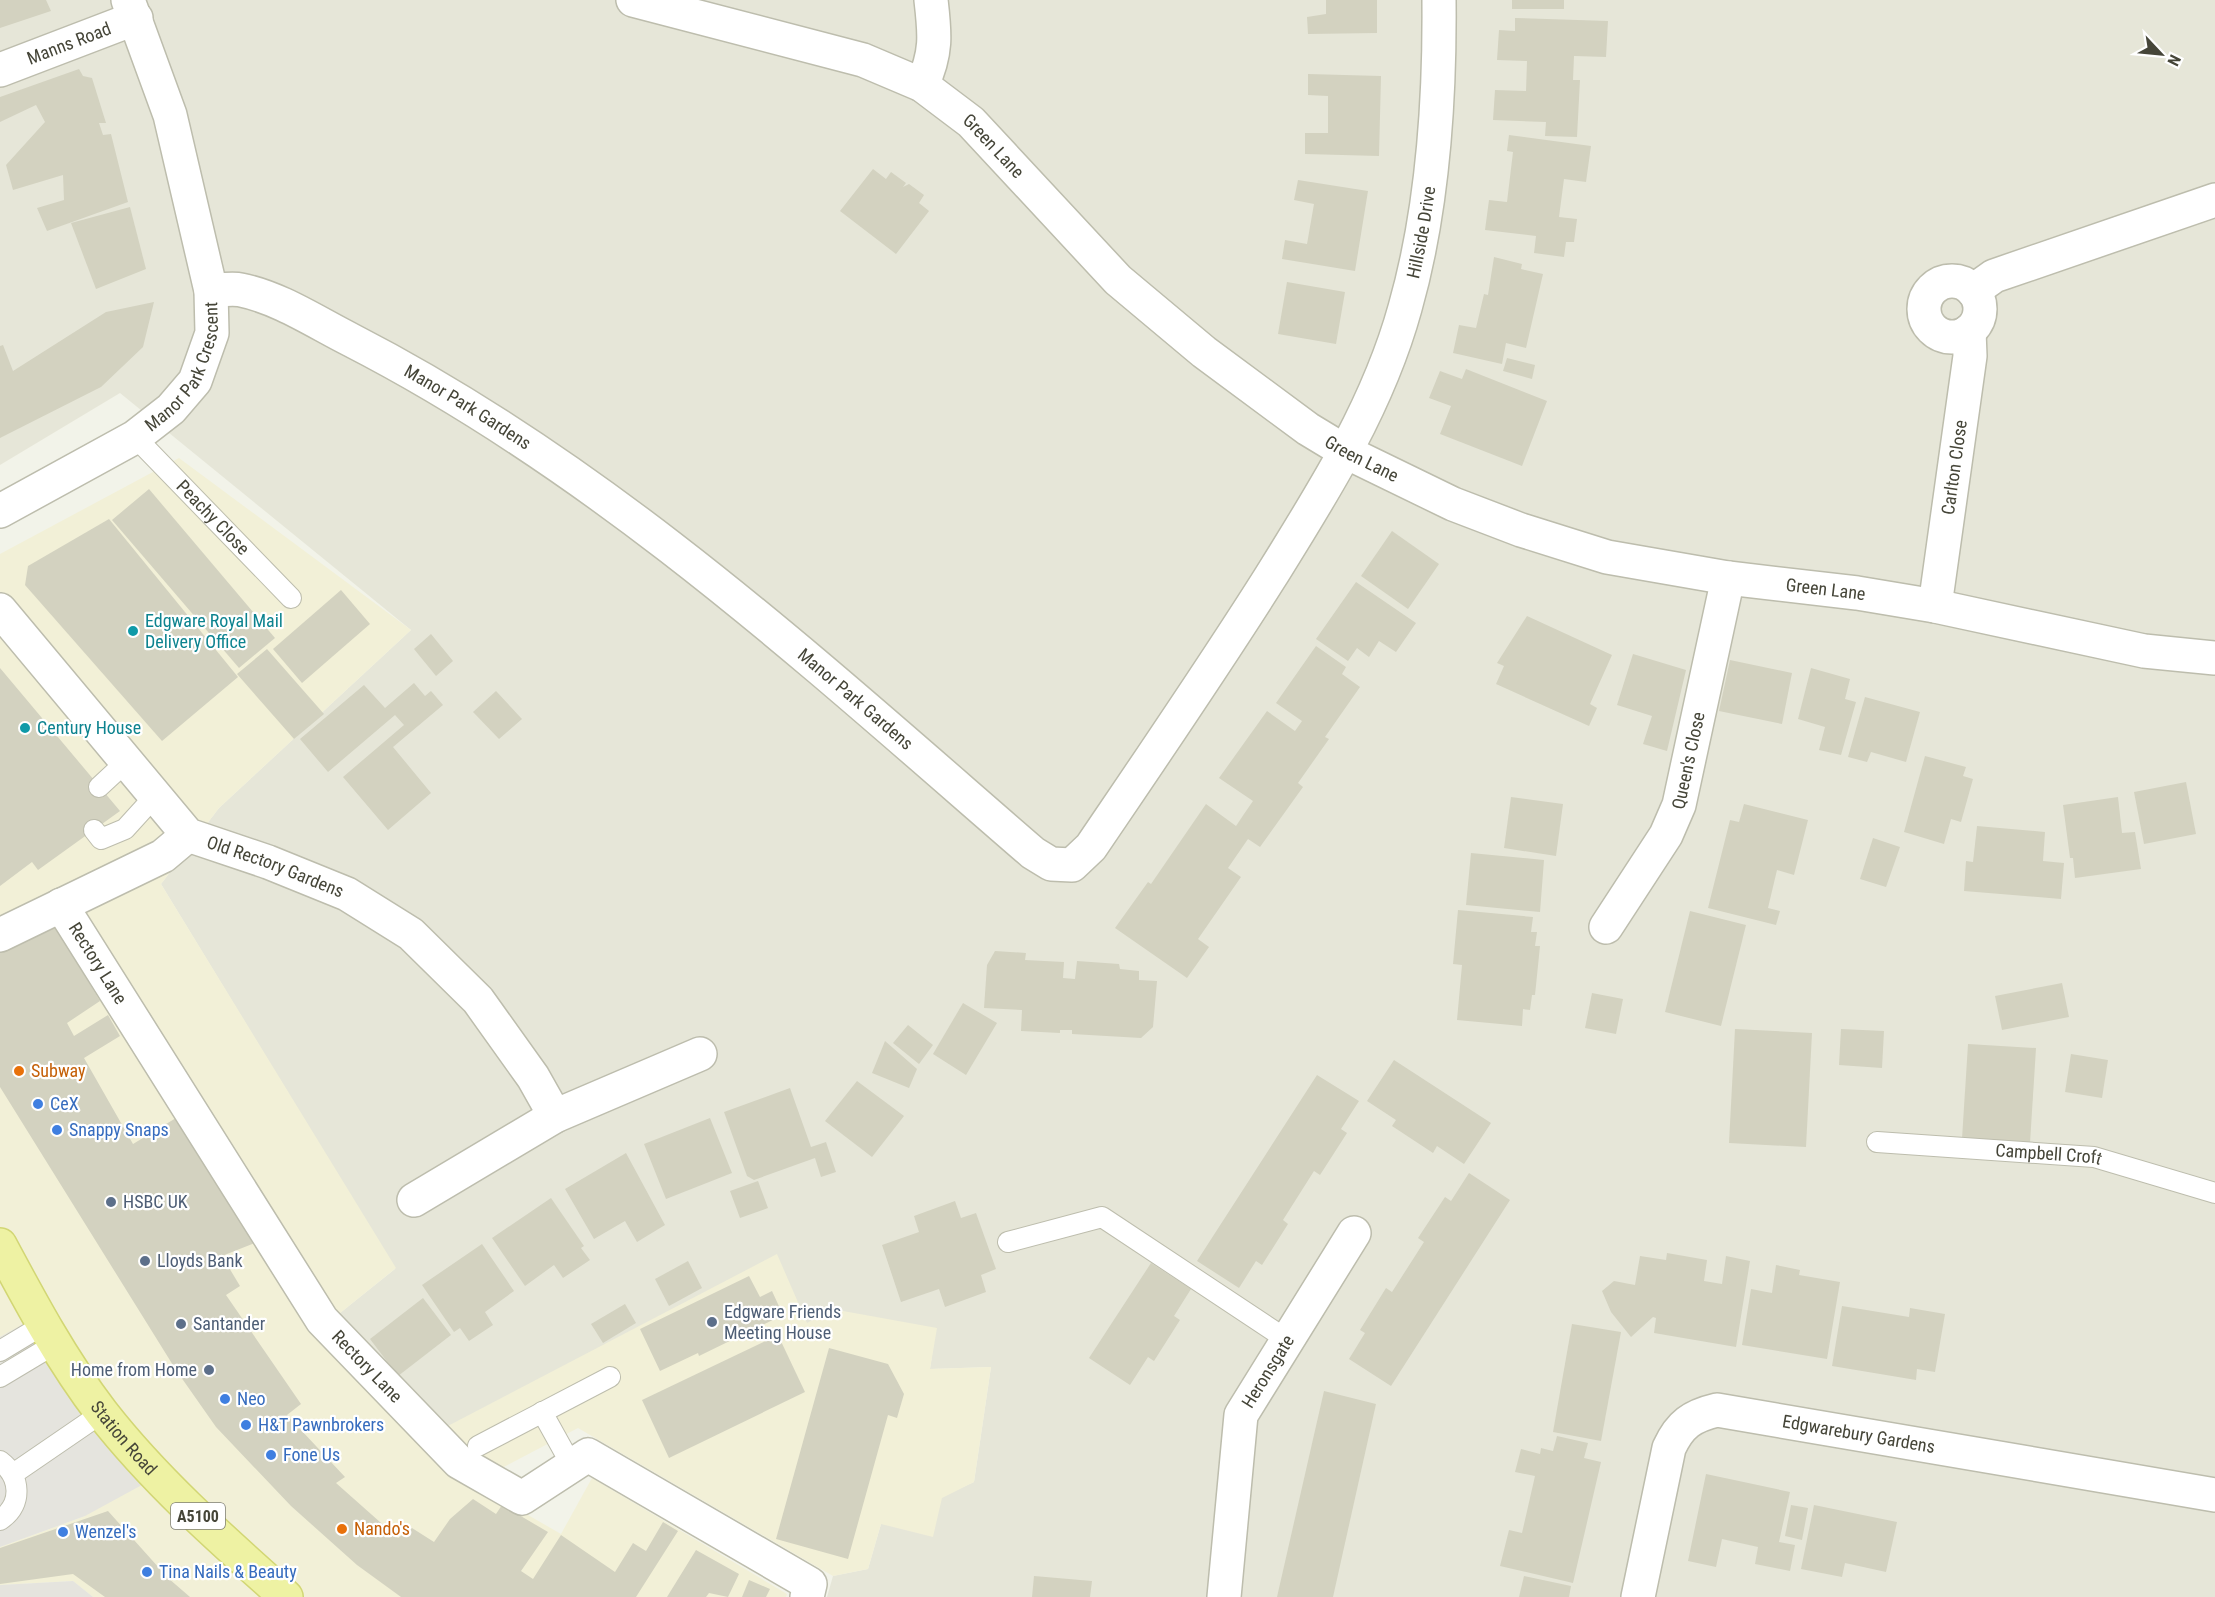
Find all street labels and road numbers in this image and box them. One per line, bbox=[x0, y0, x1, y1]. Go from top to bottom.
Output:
street label: Manns Road bbox=[24, 18, 114, 69]
street label: Green Lane bbox=[959, 109, 1029, 182]
street label: Hillside Drive bbox=[1402, 185, 1439, 280]
street label: Manor Park Crescent bbox=[141, 302, 222, 435]
street label: Manor Park Gardens bbox=[401, 360, 535, 454]
street label: Carlton Close bbox=[1937, 418, 1971, 516]
street label: Green Lane bbox=[1321, 431, 1402, 486]
street label: Peachy Close bbox=[172, 475, 254, 559]
street label: Green Lane bbox=[1785, 574, 1867, 604]
street label: Manor Park Gardens bbox=[794, 644, 918, 754]
street label: Queen's Close bbox=[1667, 710, 1709, 811]
street label: Old Rectory Gardens bbox=[204, 831, 347, 902]
street label: Rectory Lane bbox=[65, 919, 132, 1008]
street label: Campbell Croft bbox=[1995, 1139, 2105, 1169]
street label: Rectory Lane bbox=[328, 1326, 407, 1407]
street label: Heronsgate bbox=[1237, 1331, 1298, 1412]
street label: Station Road bbox=[87, 1397, 161, 1479]
street label: Edgwarebury Gardens bbox=[1781, 1410, 1937, 1457]
road number: A5100 bbox=[171, 1503, 225, 1529]

